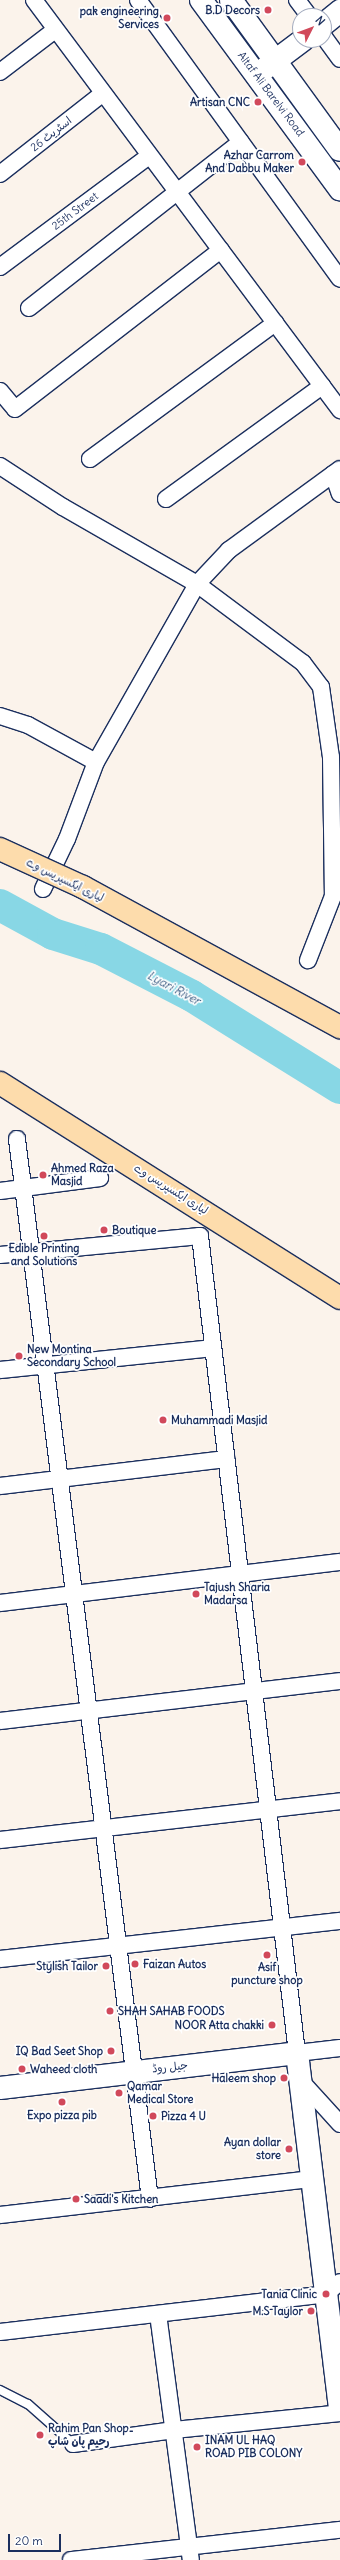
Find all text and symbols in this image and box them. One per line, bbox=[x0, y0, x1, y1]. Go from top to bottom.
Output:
place label: B.D Decors bbox=[205, 3, 260, 17]
place label: pak engineering Services bbox=[80, 5, 159, 31]
marker: B.D Decors bbox=[263, 5, 273, 15]
north arrow bbox=[292, 8, 332, 48]
marker: pak engineering Services bbox=[162, 13, 172, 23]
text: N bbox=[312, 13, 328, 28]
street label: Altaf Ali Barelvi Road bbox=[235, 49, 307, 139]
place label: Artisan CNC bbox=[190, 95, 250, 109]
marker: Artisan CNC bbox=[253, 97, 263, 107]
street label: اسٹریٹ 26 bbox=[28, 114, 74, 154]
place label: Azhar Carrom And Dabbu Maker bbox=[205, 149, 294, 175]
marker: Azhar Carrom And Dabbu Maker bbox=[297, 157, 307, 167]
street label: 25th Street bbox=[49, 189, 101, 233]
street label: لیاری ایکسپریس وے bbox=[24, 855, 106, 905]
water label: Lyari River bbox=[145, 968, 203, 1008]
street label: لیاری ایکسپریس وے bbox=[132, 1161, 210, 1217]
place label: Ahmed Raza Masjid bbox=[51, 1162, 114, 1188]
marker: Ahmed Raza Masjid bbox=[38, 1170, 48, 1180]
place label: Boutique bbox=[112, 1223, 156, 1237]
marker: Boutique bbox=[99, 1225, 109, 1235]
marker: Edible Printing and Solutions bbox=[39, 1231, 49, 1241]
place label: Edible Printing and Solutions bbox=[9, 1242, 79, 1268]
place label: New Montina Secondary School bbox=[27, 1343, 116, 1369]
marker: New Montina Secondary School bbox=[14, 1351, 24, 1361]
place label: Muhammadi Masjid bbox=[171, 1413, 268, 1427]
marker: Muhammadi Masjid bbox=[158, 1415, 168, 1425]
place label: Tajush Sharia Madarsa bbox=[204, 1581, 270, 1607]
marker: Tajush Sharia Madarsa bbox=[191, 1589, 201, 1599]
marker: Asif puncture shop bbox=[262, 1950, 272, 1960]
place label: Faizan Autos bbox=[143, 1957, 206, 1971]
place label: Stylish Tailor bbox=[36, 1959, 98, 1973]
marker: Faizan Autos bbox=[130, 1959, 140, 1969]
marker: Stylish Tailor bbox=[101, 1961, 111, 1971]
place label: Asif puncture shop bbox=[231, 1961, 303, 1987]
place label: SHAH SAHAB FOODS bbox=[118, 2004, 225, 2018]
marker: SHAH SAHAB FOODS bbox=[105, 2006, 115, 2016]
place label: NOOR Atta chakki bbox=[175, 2018, 264, 2032]
marker: NOOR Atta chakki bbox=[267, 2020, 277, 2030]
place label: IQ Bad Seet Shop bbox=[16, 2044, 103, 2058]
marker: IQ Bad Seet Shop bbox=[106, 2046, 116, 2056]
street label: جیل روڈ bbox=[151, 2059, 189, 2075]
place label: Waheed cloth bbox=[30, 2062, 97, 2076]
marker: Waheed cloth bbox=[17, 2064, 27, 2074]
place label: Haleem shop bbox=[211, 2071, 276, 2085]
marker: Haleem shop bbox=[279, 2073, 289, 2083]
place label: Qamar Medical Store bbox=[127, 2080, 193, 2106]
marker: Qamar Medical Store bbox=[114, 2088, 124, 2098]
marker: Expo pizza pib bbox=[57, 2097, 67, 2107]
place label: Expo pizza pib bbox=[27, 2108, 97, 2122]
place label: Pizza 4 U bbox=[161, 2109, 206, 2123]
marker: Pizza 4 U bbox=[148, 2111, 158, 2121]
place label: Ayan dollar store bbox=[224, 2136, 281, 2162]
marker: Ayan dollar store bbox=[284, 2144, 294, 2154]
place label: Saadi's Kitchen bbox=[84, 2192, 158, 2206]
marker: Saadi's Kitchen bbox=[71, 2194, 81, 2204]
place label: Tania Clinic bbox=[261, 2287, 317, 2301]
marker: Tania Clinic bbox=[320, 2288, 332, 2300]
place label: M.S Taylor bbox=[252, 2304, 303, 2318]
marker: M.S Taylor bbox=[306, 2306, 316, 2316]
place label: Rahim Pan Shop۔ رحیم پان شاپ bbox=[48, 2422, 134, 2448]
marker: Rahim Pan Shop۔ رحیم پان شاپ bbox=[35, 2430, 45, 2440]
place label: INAM UL HAQ ROAD PIB COLONY bbox=[205, 2434, 302, 2460]
marker: INAM UL HAQ ROAD PIB COLONY bbox=[192, 2442, 202, 2452]
scale bar bbox=[10, 2526, 63, 2552]
text: 20 m bbox=[15, 2533, 43, 2548]

